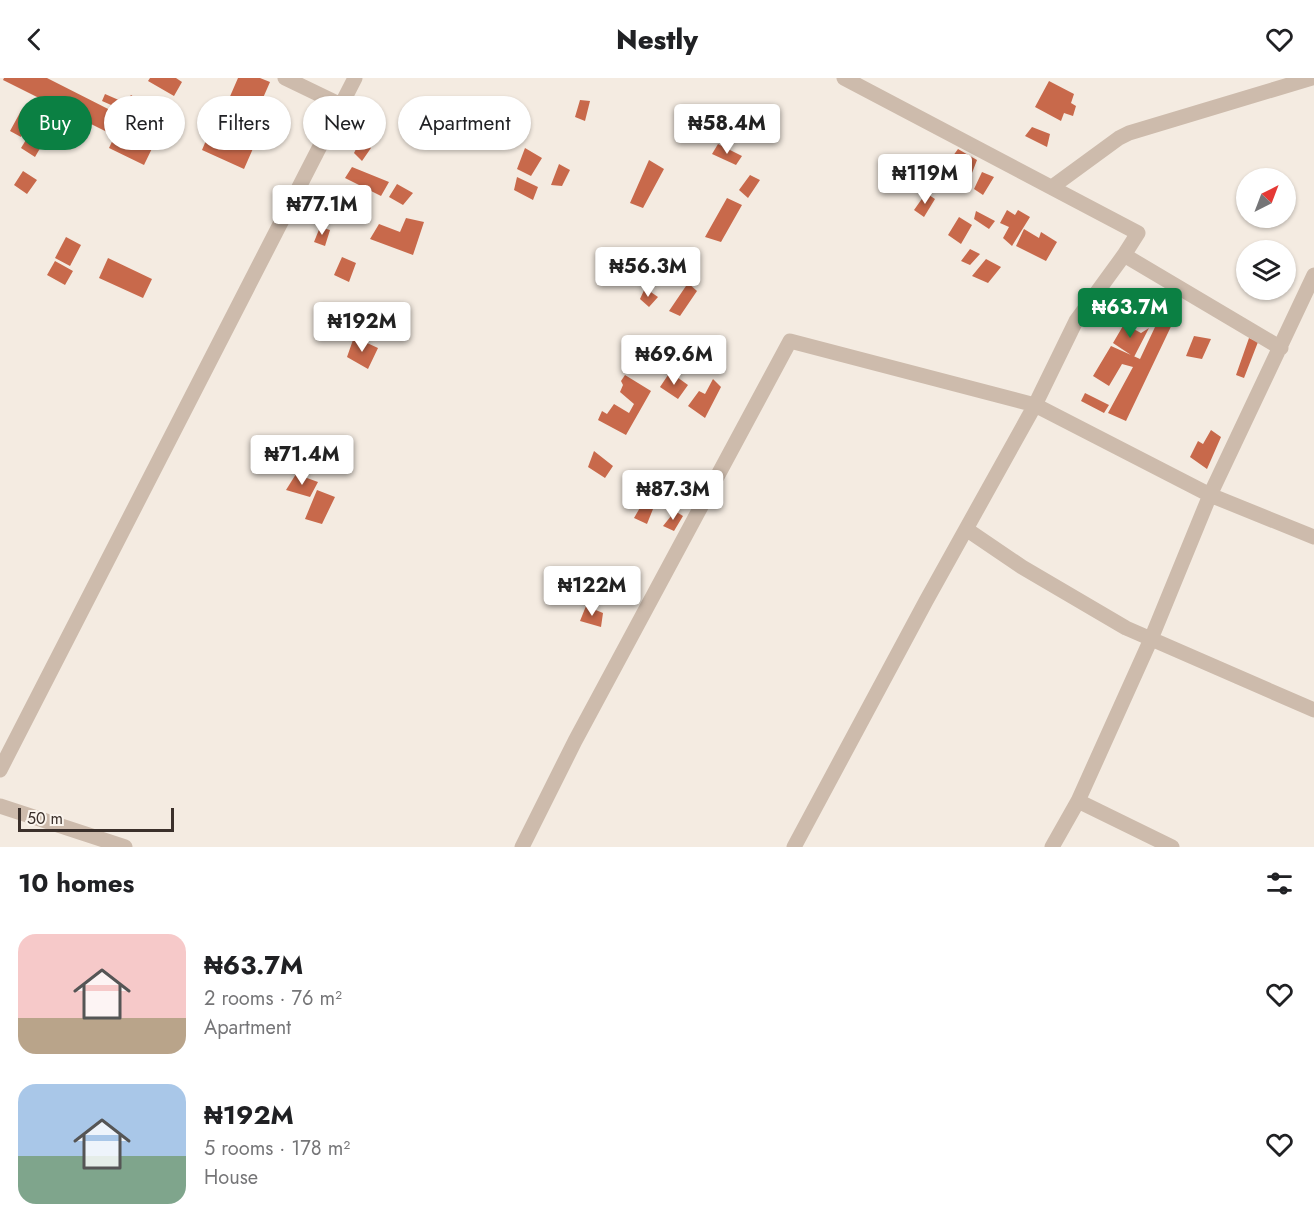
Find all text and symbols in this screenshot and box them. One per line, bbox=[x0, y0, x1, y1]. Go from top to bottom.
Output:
text: Nestly bbox=[616, 20, 698, 59]
icon: back bbox=[18, 23, 51, 56]
icon: heart bbox=[1263, 23, 1296, 56]
chip: Buy bbox=[18, 96, 92, 150]
chip: Rent bbox=[104, 96, 185, 150]
chip: Filters bbox=[197, 96, 291, 150]
chip: New bbox=[303, 96, 386, 150]
chip: Apartment bbox=[398, 96, 531, 150]
pin: ₦58.4M bbox=[678, 104, 776, 155]
text: ₦58.4M bbox=[688, 109, 766, 138]
pin: ₦119M bbox=[883, 154, 967, 205]
text: ₦119M bbox=[892, 159, 958, 188]
north arrow bbox=[1236, 168, 1296, 228]
map controls bbox=[1236, 168, 1296, 300]
pin: ₦77.1M bbox=[273, 185, 371, 236]
text: ₦77.1M bbox=[286, 190, 358, 219]
button: layers bbox=[1236, 240, 1296, 300]
pin: ₦56.3M bbox=[599, 247, 697, 298]
text: ₦56.3M bbox=[609, 252, 687, 281]
pin: ₦63.7M bbox=[1081, 288, 1179, 339]
text: ₦63.7M bbox=[1092, 293, 1168, 322]
pin: ₦192M bbox=[320, 302, 404, 353]
text: ₦192M bbox=[328, 307, 396, 336]
pin: ₦69.6M bbox=[625, 335, 723, 386]
text: ₦69.6M bbox=[635, 340, 713, 369]
pin: ₦71.4M bbox=[253, 435, 351, 486]
text: ₦71.4M bbox=[265, 440, 339, 469]
pin: ₦87.3M bbox=[624, 470, 722, 521]
text: ₦87.3M bbox=[636, 475, 710, 504]
pin: ₦122M bbox=[550, 566, 634, 617]
text: ₦122M bbox=[558, 571, 626, 600]
scale bar bbox=[18, 805, 174, 832]
text: 50 m bbox=[27, 807, 63, 830]
text: 10 homes bbox=[18, 864, 134, 902]
icon: filters bbox=[1263, 867, 1296, 900]
text: ₦63.7M bbox=[204, 946, 303, 984]
icon: home bbox=[66, 958, 138, 1030]
icon: heart bbox=[1263, 978, 1296, 1011]
text: 2 rooms · 76 m² bbox=[204, 984, 342, 1013]
text: Apartment bbox=[204, 1013, 291, 1042]
text: ₦192M bbox=[204, 1096, 294, 1134]
icon: home bbox=[66, 1108, 138, 1180]
icon: heart bbox=[1263, 1128, 1296, 1161]
text: 5 rooms · 178 m² bbox=[204, 1134, 350, 1163]
text: House bbox=[204, 1163, 258, 1192]

